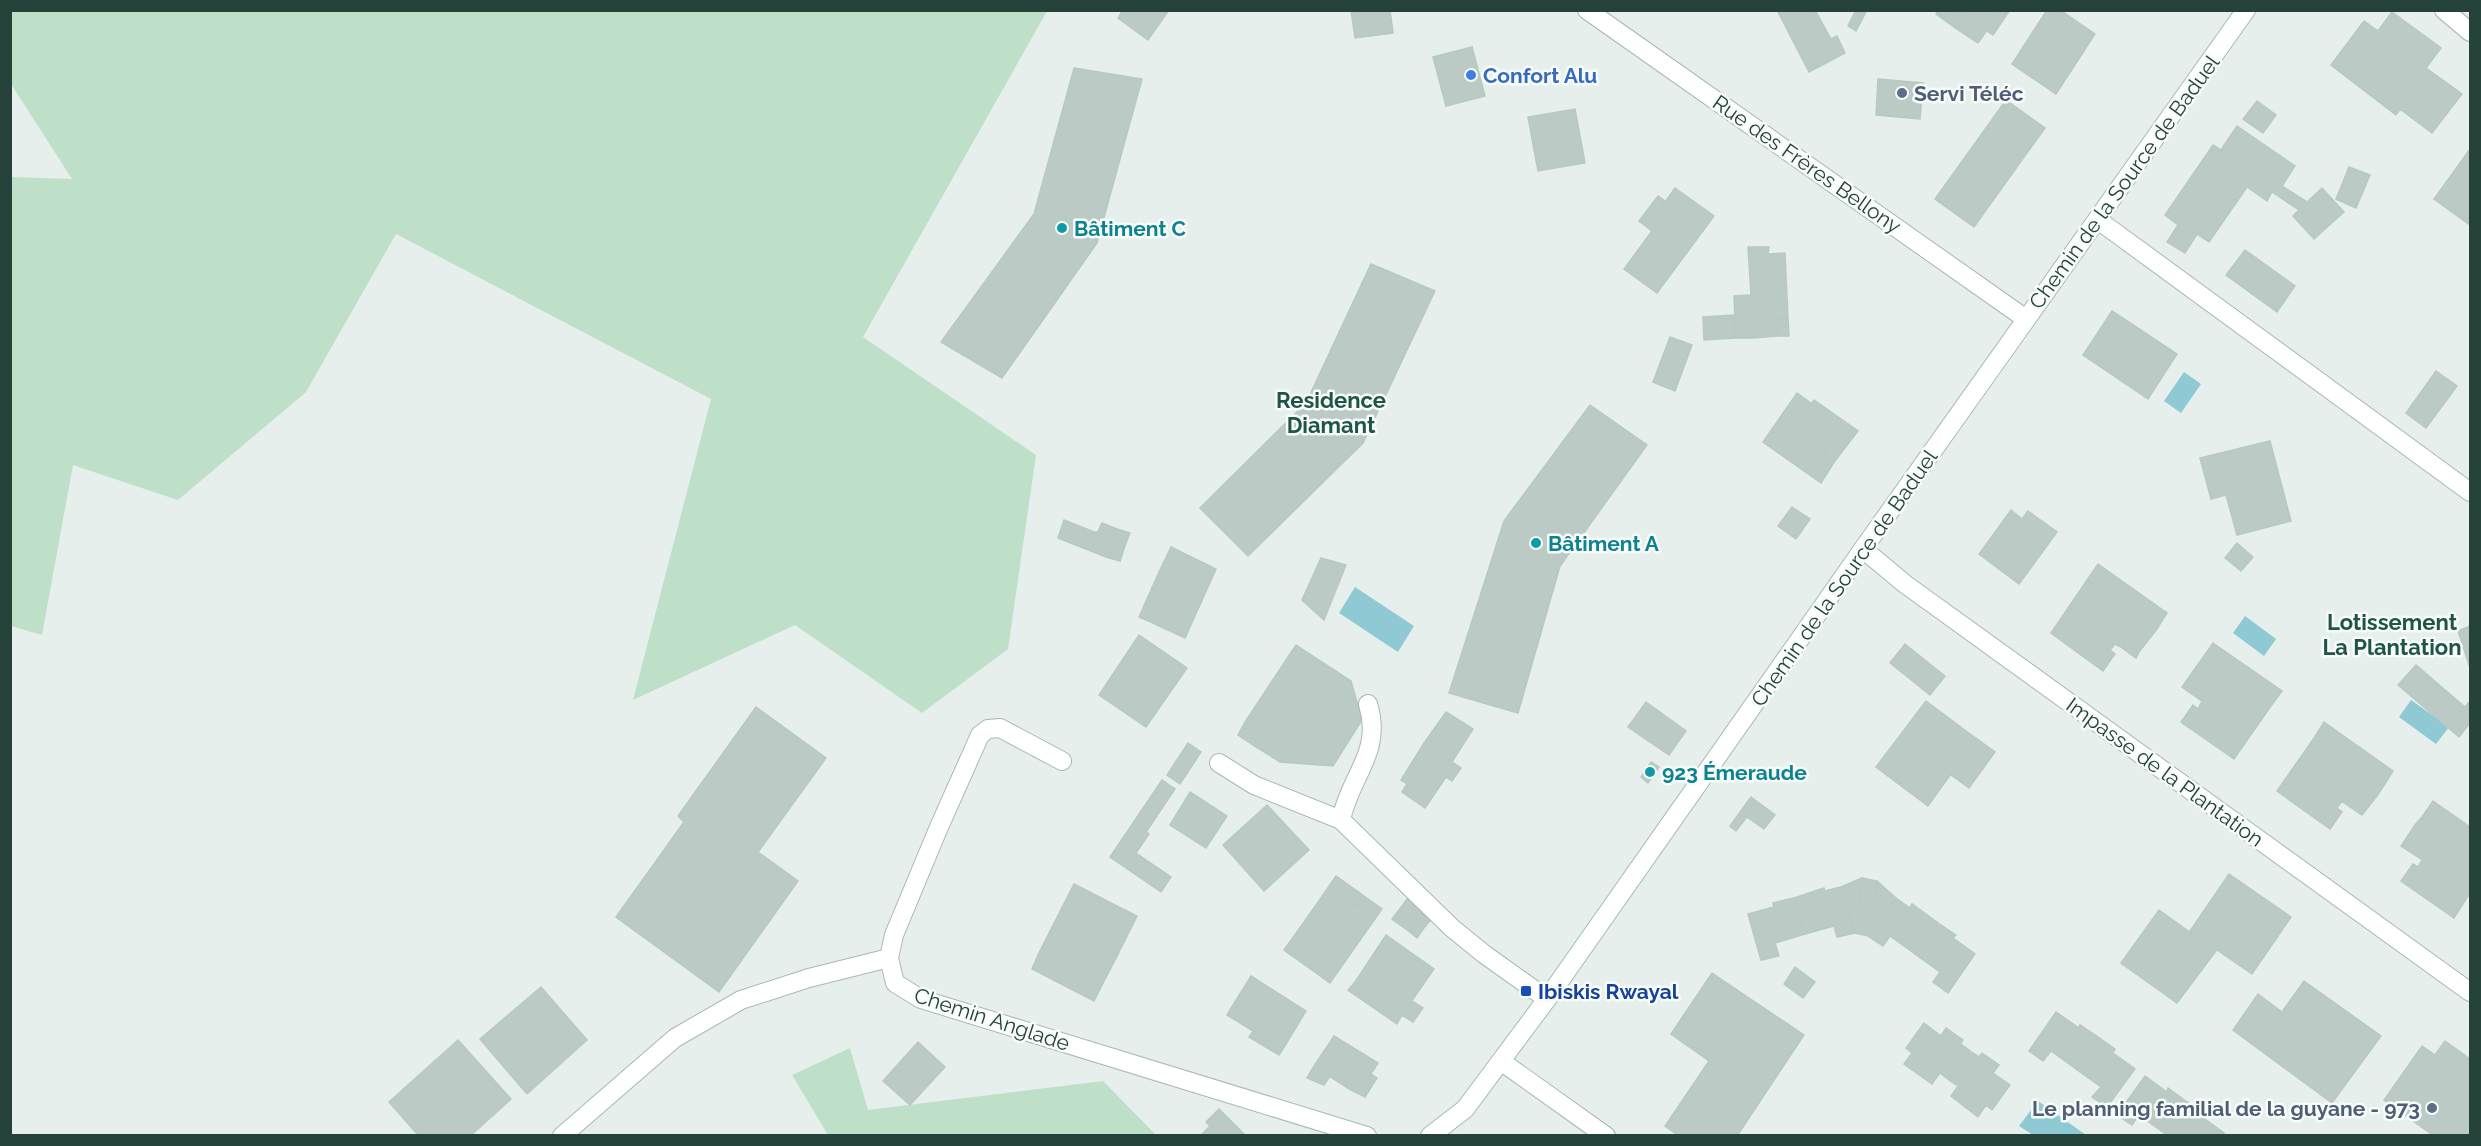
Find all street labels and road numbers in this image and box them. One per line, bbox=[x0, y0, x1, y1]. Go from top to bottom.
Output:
street label: Chemin de la Source de Baduel bbox=[2024, 50, 2225, 314]
street label: Rue des Frères Bellony bbox=[1708, 90, 1906, 238]
street label: Chemin de la Source de Baduel bbox=[1746, 445, 1943, 711]
street label: Impasse de la Plantation bbox=[2062, 692, 2268, 852]
street label: Chemin Anglade bbox=[911, 982, 1073, 1056]

